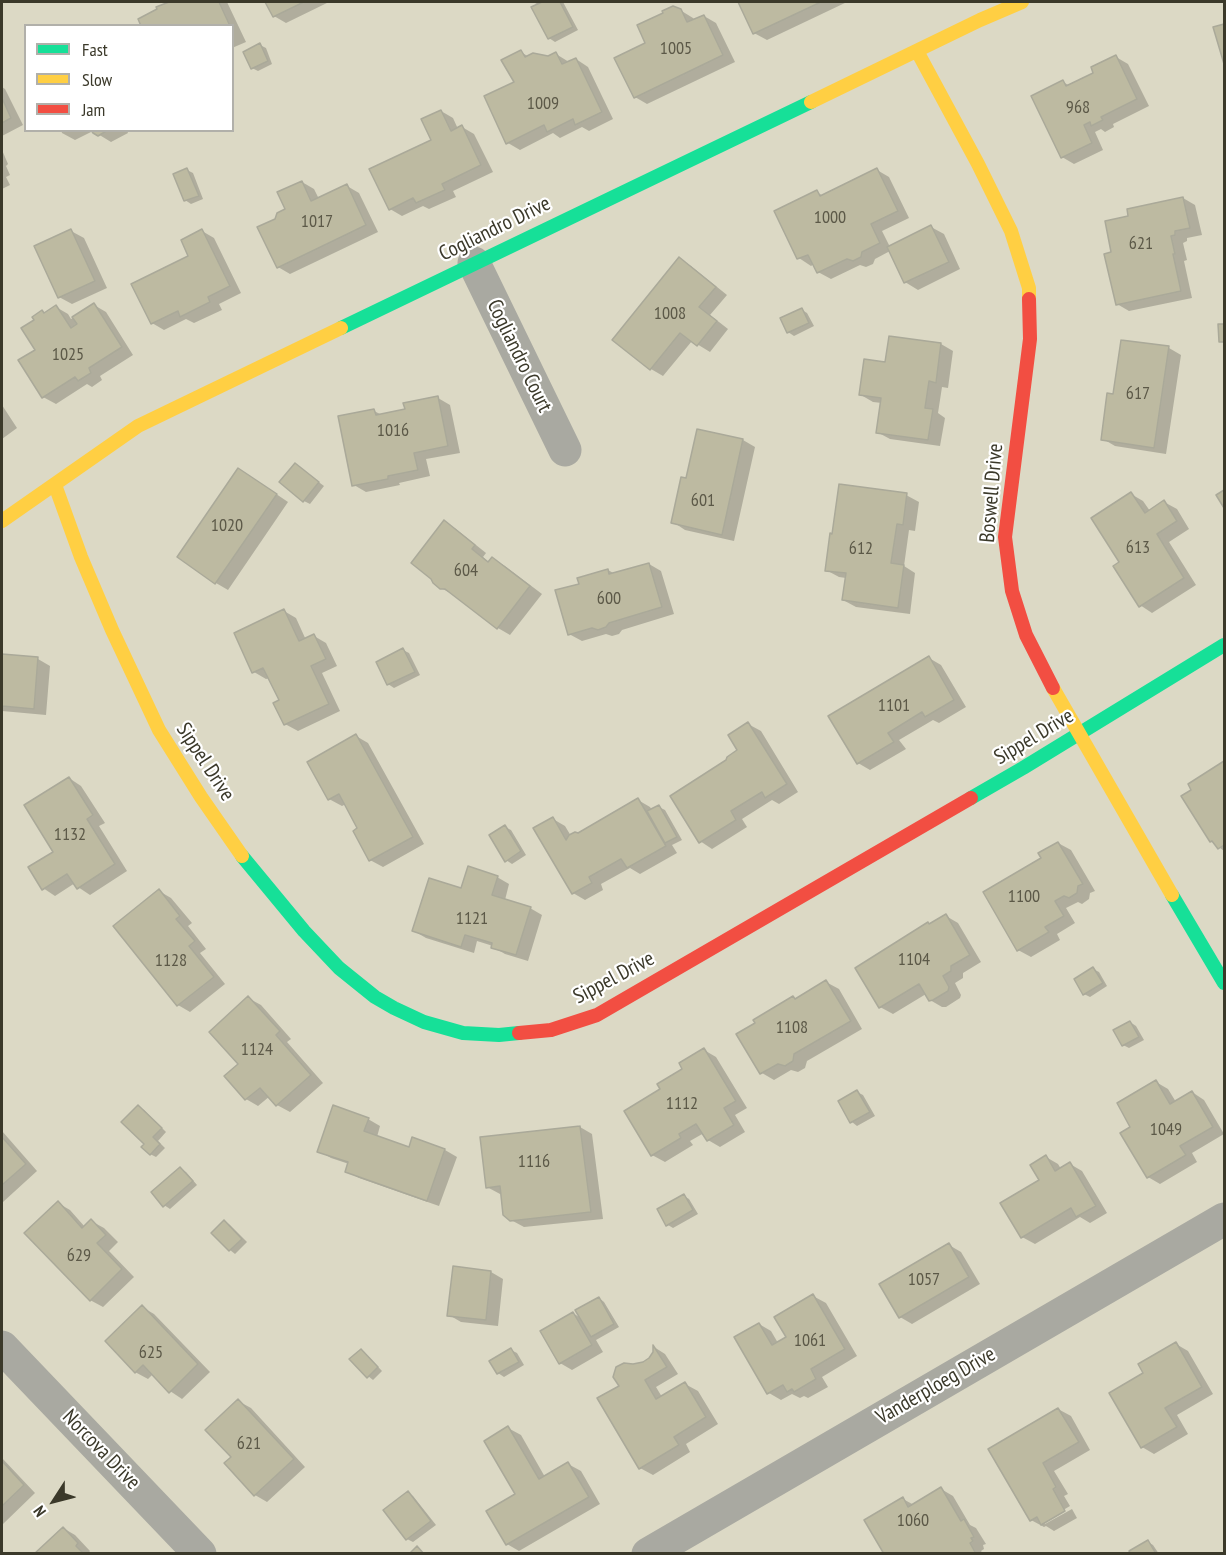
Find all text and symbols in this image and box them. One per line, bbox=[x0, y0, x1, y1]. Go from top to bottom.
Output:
legend bbox=[24, 24, 234, 132]
text: Fast bbox=[82, 38, 108, 61]
house number: 1005 bbox=[660, 38, 692, 60]
text: Slow bbox=[82, 68, 112, 91]
house number: 1009 bbox=[527, 93, 559, 115]
house number: 968 bbox=[1066, 97, 1090, 119]
text: Jam bbox=[82, 98, 105, 121]
street label: Cogliandro Drive bbox=[435, 191, 555, 267]
house number: 1000 bbox=[814, 207, 846, 229]
house number: 1017 bbox=[301, 211, 333, 233]
house number: 621 bbox=[1129, 233, 1153, 255]
street label: Cogliandro Court bbox=[481, 296, 557, 416]
house number: 1008 bbox=[654, 303, 686, 325]
house number: 1025 bbox=[52, 344, 84, 366]
house number: 617 bbox=[1126, 383, 1150, 405]
house number: 1016 bbox=[377, 420, 409, 442]
street label: Boswell Drive bbox=[975, 442, 1009, 544]
house number: 601 bbox=[691, 490, 715, 512]
house number: 1020 bbox=[211, 515, 243, 537]
house number: 613 bbox=[1126, 537, 1150, 559]
house number: 612 bbox=[849, 538, 873, 560]
house number: 604 bbox=[454, 560, 478, 582]
house number: 600 bbox=[597, 588, 621, 610]
house number: 1101 bbox=[878, 695, 910, 717]
street label: Sippel Drive bbox=[990, 704, 1078, 770]
street label: Sippel Drive bbox=[170, 718, 240, 806]
house number: 1132 bbox=[54, 824, 86, 846]
house number: 1100 bbox=[1008, 886, 1040, 908]
house number: 1121 bbox=[456, 908, 488, 930]
street label: Sippel Drive bbox=[569, 946, 659, 1010]
house number: 1104 bbox=[898, 949, 930, 971]
house number: 1128 bbox=[155, 950, 187, 972]
house number: 1108 bbox=[776, 1017, 808, 1039]
house number: 1124 bbox=[241, 1039, 273, 1061]
house number: 1112 bbox=[666, 1093, 698, 1115]
house number: 1049 bbox=[1150, 1119, 1182, 1141]
house number: 1116 bbox=[518, 1151, 550, 1173]
house number: 629 bbox=[67, 1245, 91, 1267]
house number: 1057 bbox=[908, 1269, 940, 1291]
house number: 1061 bbox=[794, 1330, 826, 1352]
house number: 625 bbox=[139, 1342, 163, 1364]
street label: Vanderploeg Drive bbox=[872, 1342, 1000, 1430]
street label: Norcova Drive bbox=[57, 1405, 145, 1495]
house number: 621 bbox=[237, 1433, 261, 1455]
north arrow bbox=[24, 1471, 84, 1531]
text: N bbox=[29, 1502, 50, 1521]
house number: 1060 bbox=[897, 1510, 929, 1532]

